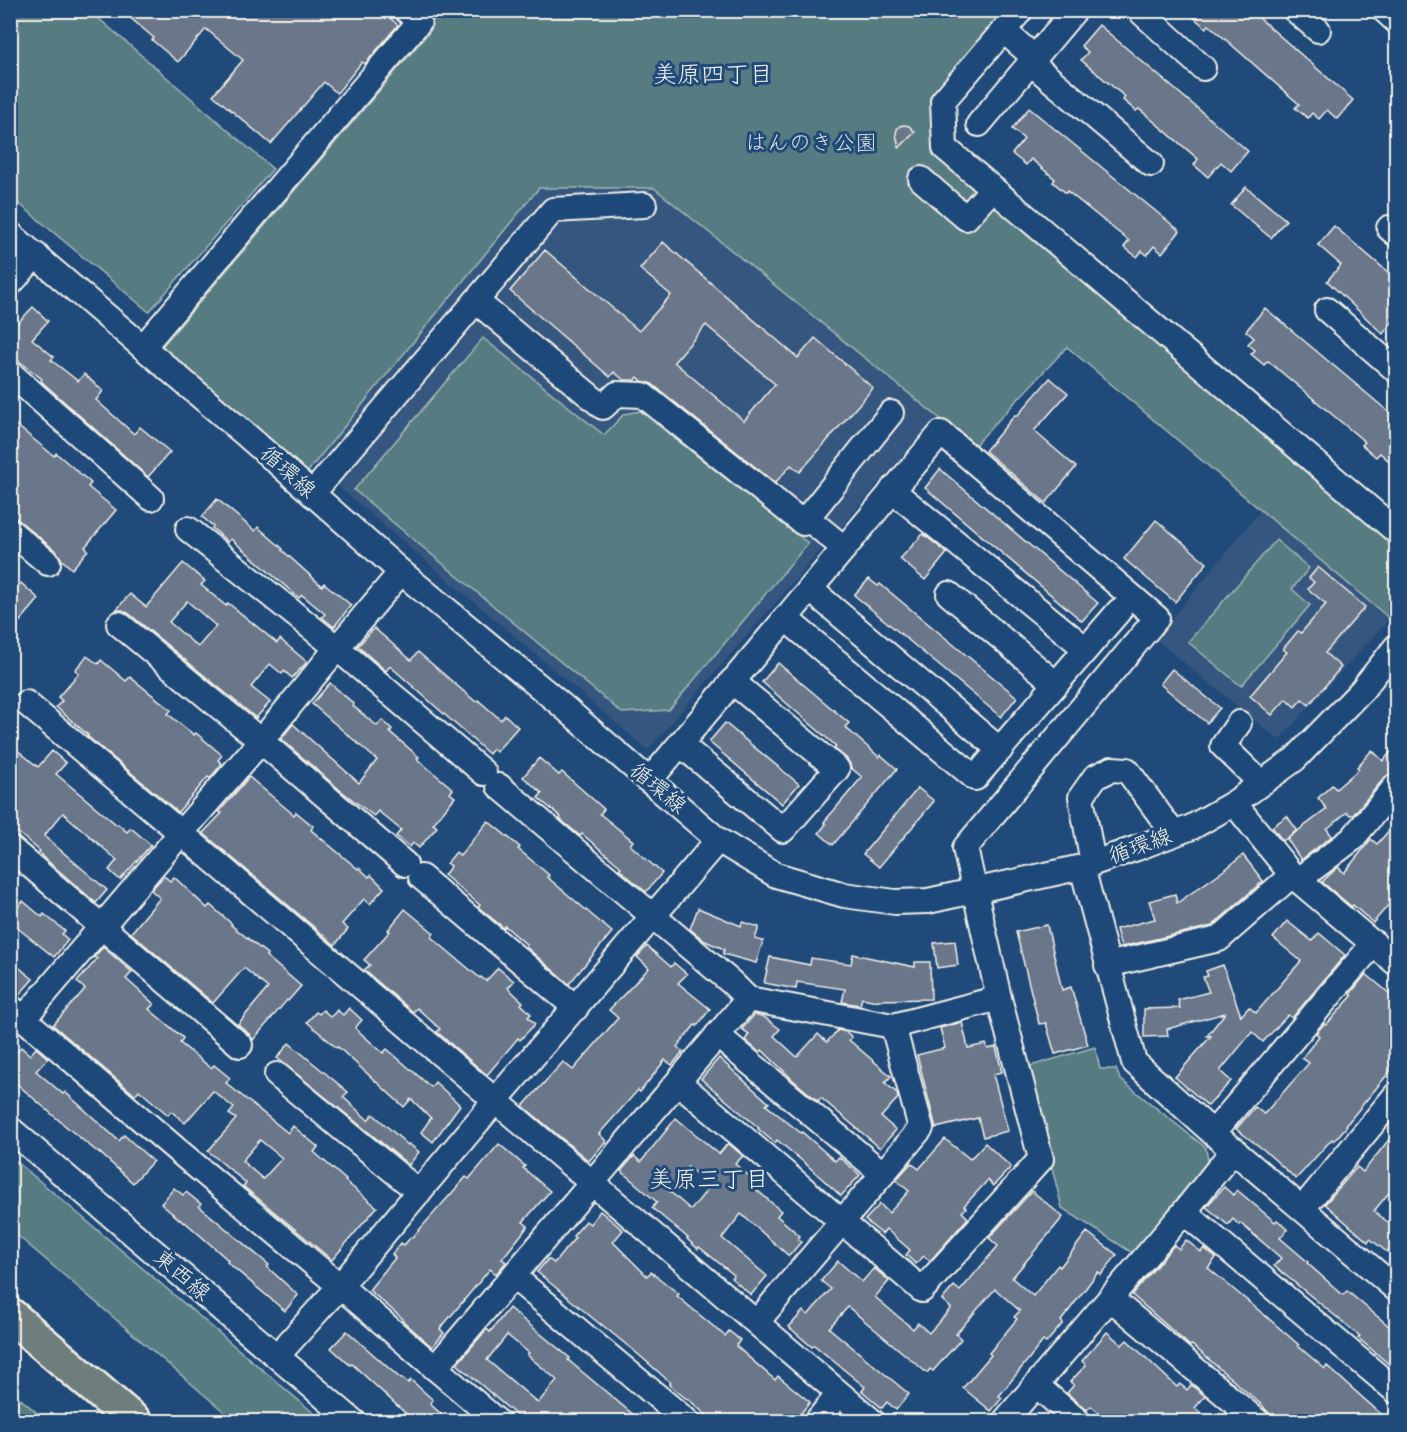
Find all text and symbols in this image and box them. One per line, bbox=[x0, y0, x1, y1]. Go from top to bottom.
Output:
district label: 美原四丁目 bbox=[653, 60, 773, 88]
park label: はんのき公園 bbox=[745, 130, 877, 156]
street label: 循環線 bbox=[255, 440, 321, 504]
street label: 循環線 bbox=[624, 757, 692, 819]
street label: 循環線 bbox=[1105, 822, 1175, 870]
district label: 美原三丁目 bbox=[649, 1165, 769, 1193]
street label: 東西線 bbox=[148, 1244, 216, 1306]

